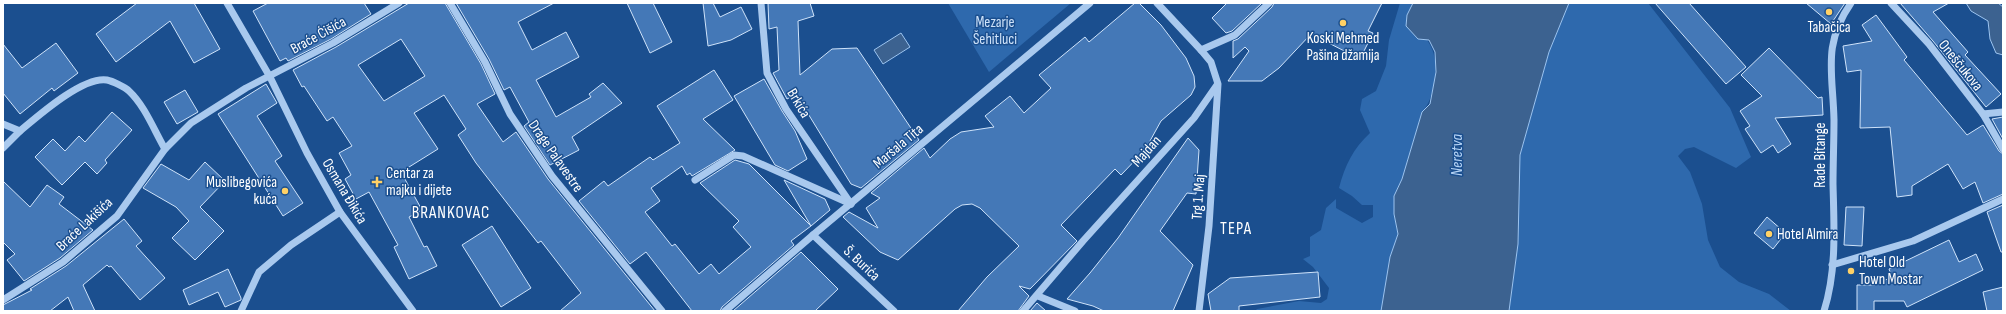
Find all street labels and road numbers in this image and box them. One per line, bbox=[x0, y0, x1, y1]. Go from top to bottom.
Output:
street label: Braće Ćišića bbox=[287, 12, 350, 58]
street label: Oneščukova bbox=[1934, 36, 1987, 95]
street label: Brkića bbox=[782, 85, 815, 122]
street label: Drage Palavestre bbox=[524, 117, 587, 196]
street label: Maršala Tita bbox=[869, 120, 928, 173]
street label: Rade Bitange bbox=[1811, 122, 1830, 188]
street label: Majdan bbox=[1127, 132, 1165, 171]
street label: Osmana Đikića bbox=[318, 155, 372, 228]
street label: Trg 1. Maj bbox=[1187, 173, 1210, 220]
street label: Braće Lakišića bbox=[52, 193, 117, 255]
street label: Š. Burića bbox=[839, 242, 884, 285]

